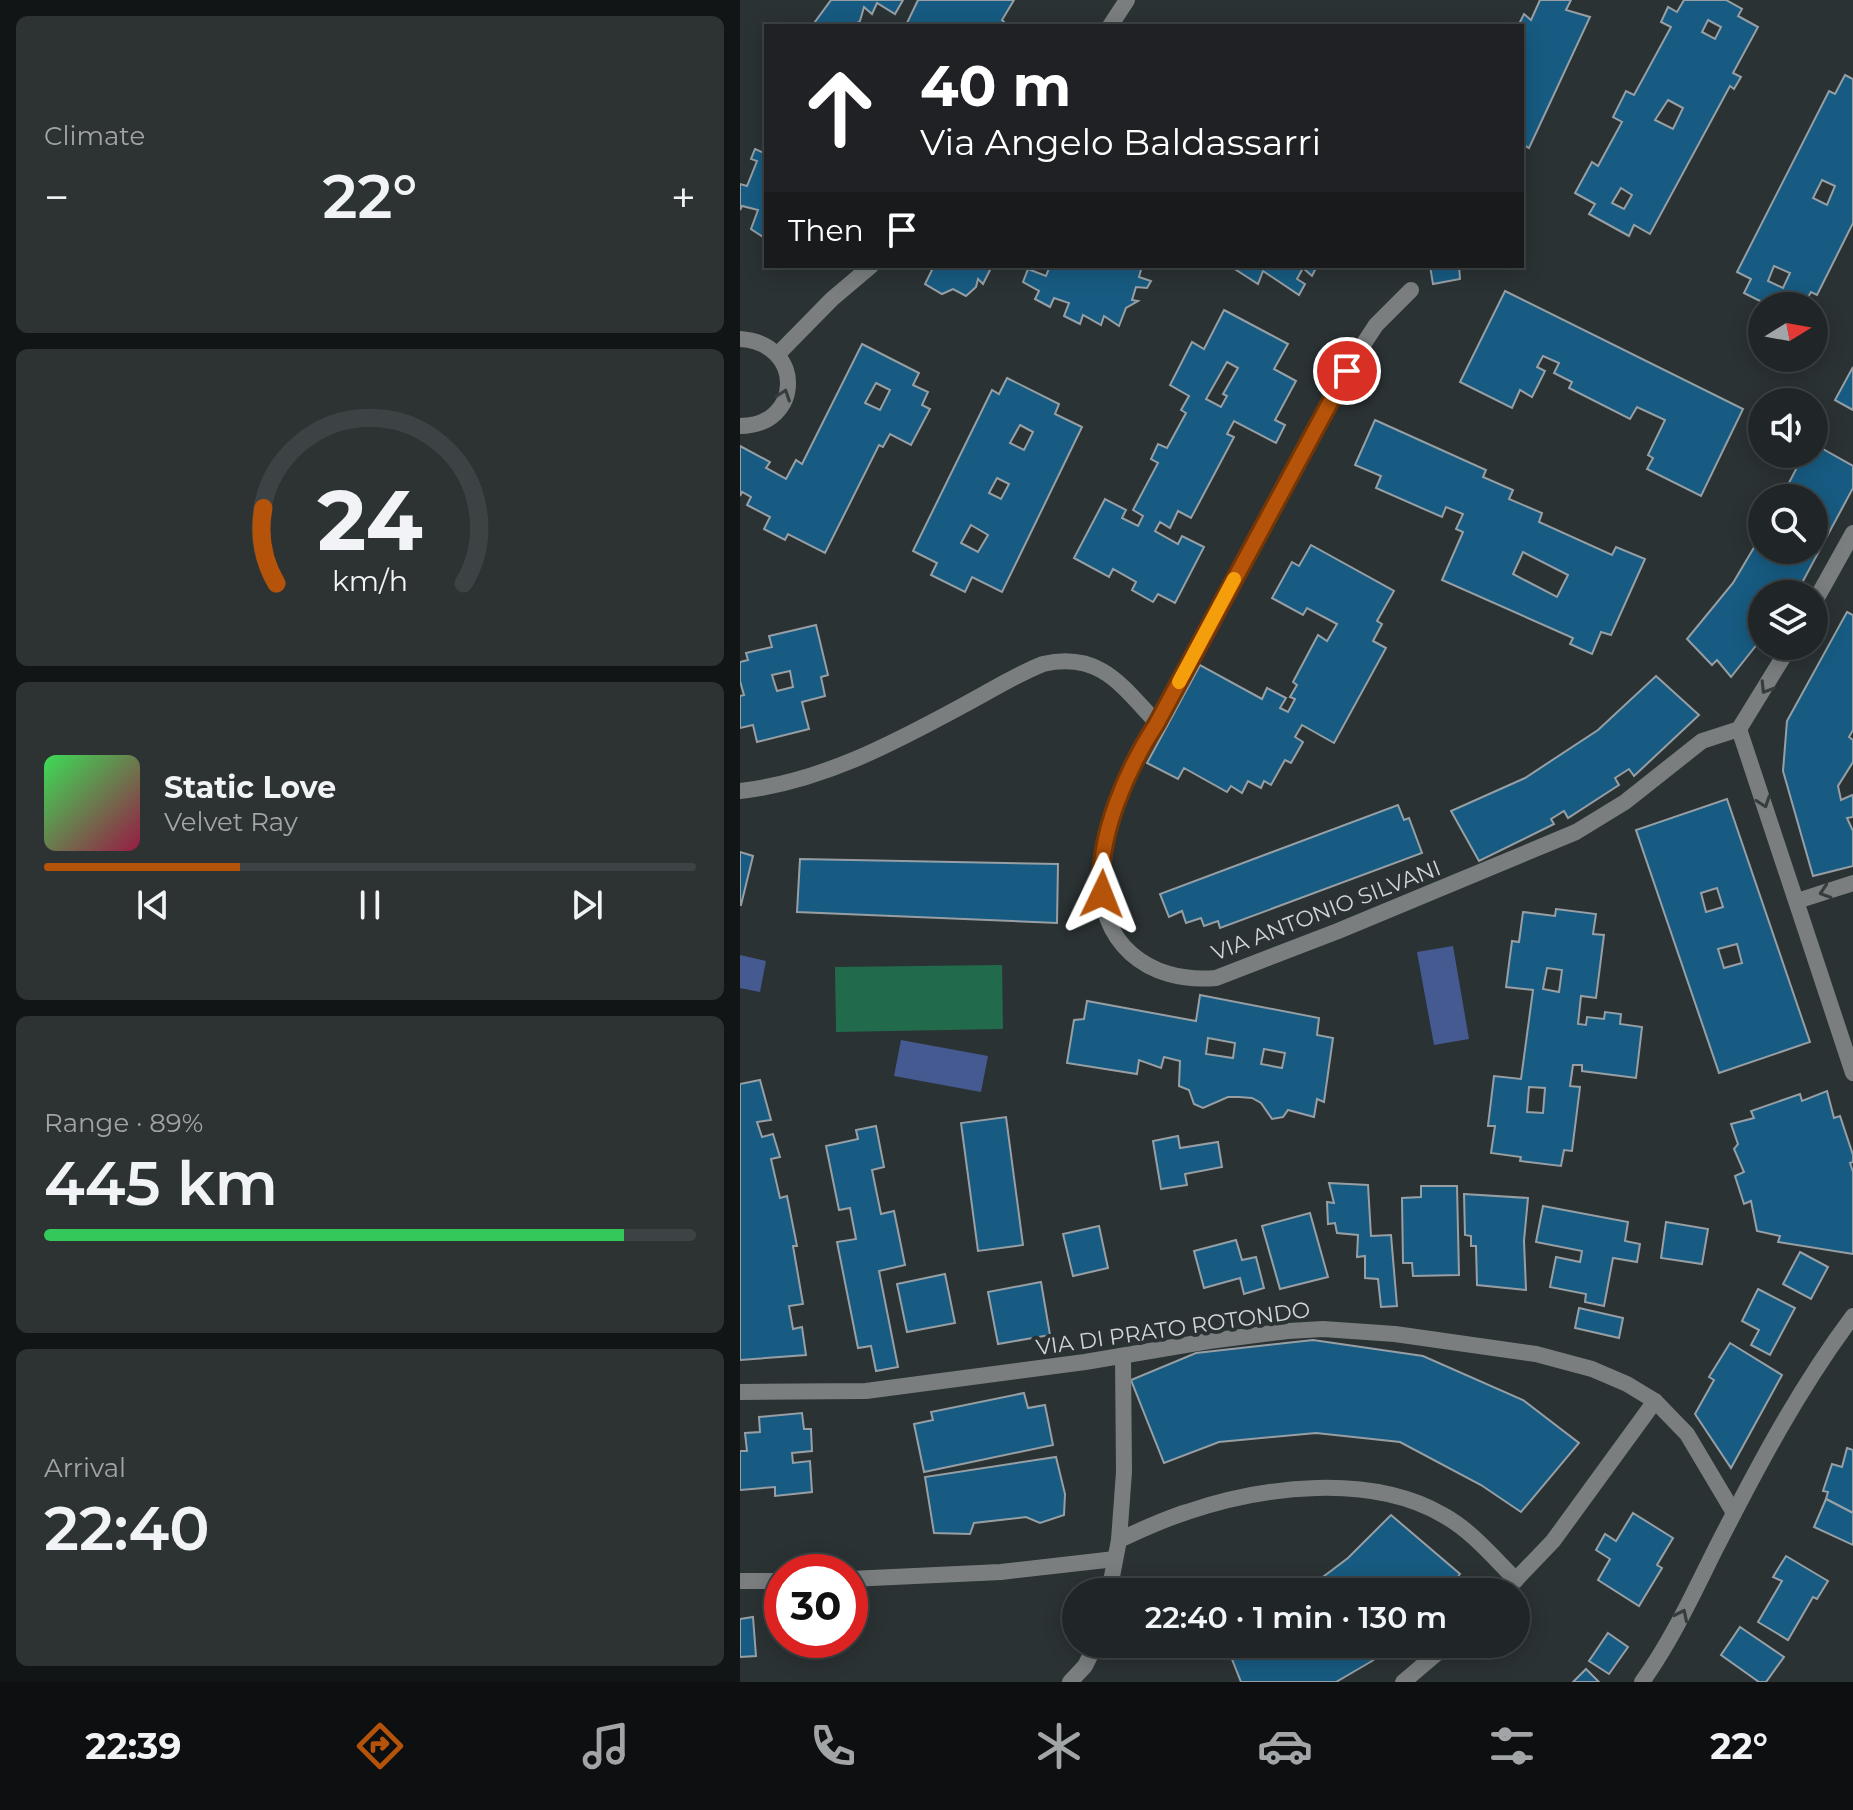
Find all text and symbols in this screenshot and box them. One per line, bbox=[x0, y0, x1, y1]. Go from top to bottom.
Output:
text: 40 m bbox=[920, 52, 1071, 120]
icon: ahead bbox=[788, 56, 892, 160]
text: Climate bbox=[44, 120, 145, 152]
text: Via Angelo Baldassarri bbox=[920, 120, 1321, 164]
text: 22° bbox=[323, 160, 417, 233]
text: − bbox=[44, 170, 69, 224]
text: + bbox=[671, 170, 696, 224]
icon: arrive bbox=[880, 208, 924, 252]
text: Then bbox=[788, 212, 864, 249]
north arrow bbox=[1748, 292, 1828, 372]
map controls bbox=[1748, 292, 1828, 660]
pin bbox=[1313, 337, 1381, 405]
icon: arrive bbox=[1325, 349, 1369, 393]
button: sound bbox=[1748, 388, 1828, 468]
one-way arrow bbox=[775, 389, 791, 402]
text: 24 bbox=[317, 468, 423, 570]
button: search bbox=[1748, 484, 1828, 564]
text: km/h bbox=[332, 563, 408, 598]
button: layers bbox=[1748, 580, 1828, 660]
one-way arrow bbox=[1760, 679, 1775, 694]
text: Static Love bbox=[164, 769, 336, 806]
one-way arrow bbox=[1755, 795, 1771, 809]
text: Velvet Ray bbox=[164, 806, 298, 838]
position arrow bbox=[1060, 852, 1144, 936]
street label: VIA ANTONIO SILVANI bbox=[1208, 854, 1445, 967]
icon: previous bbox=[131, 883, 175, 927]
icon: pause bbox=[348, 883, 392, 927]
icon: next bbox=[565, 883, 609, 927]
one-way arrow bbox=[1819, 883, 1832, 899]
text: Range · 89% bbox=[44, 1107, 203, 1139]
text: 445 km bbox=[44, 1147, 278, 1220]
street label: VIA DI PRATO ROTONDO bbox=[1034, 1296, 1312, 1361]
text: Arrival bbox=[44, 1452, 126, 1484]
text: 22:40 bbox=[44, 1492, 210, 1565]
speed limit sign: 30 bbox=[764, 1554, 868, 1658]
text: 22:40 · 1 min · 130 m bbox=[1145, 1599, 1447, 1636]
one-way arrow bbox=[1672, 1609, 1688, 1624]
icon: directions bbox=[352, 1718, 408, 1774]
icon: music bbox=[578, 1718, 634, 1774]
icon: phone bbox=[805, 1718, 861, 1774]
icon: climate bbox=[1031, 1718, 1087, 1774]
icon: car bbox=[1257, 1718, 1313, 1774]
icon: filters bbox=[1484, 1718, 1540, 1774]
text: 22:39 bbox=[85, 1724, 181, 1768]
text: 22° bbox=[1710, 1724, 1768, 1768]

